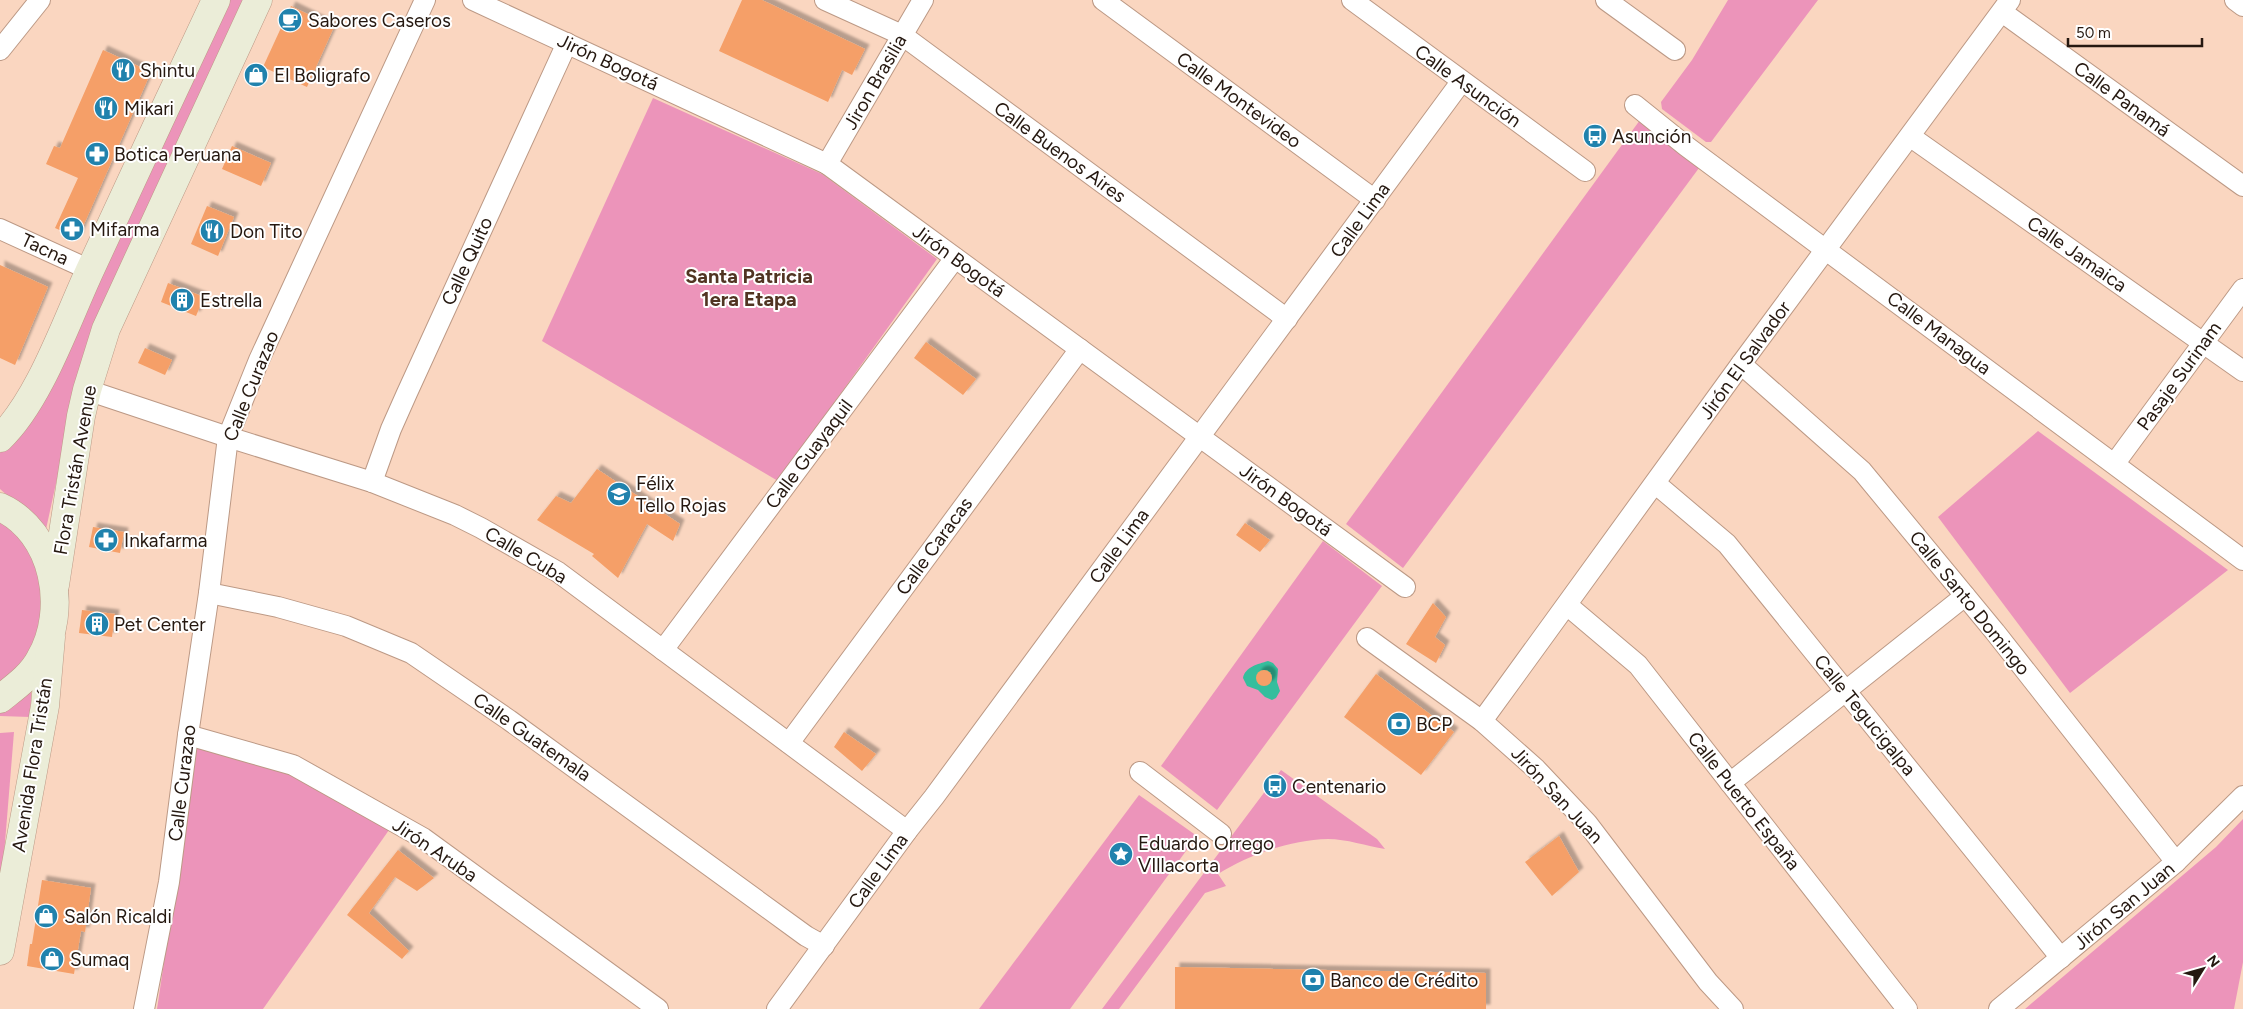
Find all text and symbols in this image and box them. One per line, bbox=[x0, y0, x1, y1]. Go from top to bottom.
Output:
cafe icon: Sabores Caseros bbox=[277, 7, 303, 33]
place label: Sabores Caseros bbox=[308, 9, 451, 32]
scale bar bbox=[2068, 15, 2202, 47]
text: 50 m bbox=[2076, 24, 2111, 42]
street label: Jirón Bogotá bbox=[554, 29, 662, 95]
street label: Jiron Brasilia bbox=[838, 30, 912, 134]
street label: Calle Asunción bbox=[1410, 40, 1526, 132]
street label: Calle Montevideo bbox=[1172, 47, 1306, 153]
street label: Calle Panamá bbox=[2069, 56, 2175, 142]
restaurant icon: Shintu bbox=[110, 57, 136, 83]
place label: Shintu bbox=[140, 59, 195, 82]
shop icon: El Boligrafo bbox=[243, 62, 269, 88]
place label: El Boligrafo bbox=[274, 64, 371, 87]
restaurant icon: Mikari bbox=[93, 95, 119, 121]
street label: Calle Buenos Aires bbox=[990, 96, 1131, 208]
place label: Mikari bbox=[124, 97, 174, 120]
bus stop icon: Asunción bbox=[1582, 123, 1608, 149]
place label: Asunción bbox=[1612, 125, 1691, 148]
pharmacy icon: Botica Peruana bbox=[84, 141, 110, 167]
place label: Botica Peruana bbox=[114, 143, 241, 166]
street label: Calle Lima bbox=[1325, 178, 1395, 262]
street label: Calle Jamaica bbox=[2023, 211, 2131, 297]
street label: Calle Quito bbox=[437, 213, 497, 309]
pharmacy icon: Mifarma bbox=[59, 216, 85, 242]
place label: Mifarma bbox=[90, 218, 159, 241]
restaurant icon: Don Tito bbox=[199, 218, 225, 244]
place label: Don Tito bbox=[230, 220, 302, 243]
street label: Jirón Bogotá bbox=[908, 220, 1010, 302]
street label: Tacna bbox=[18, 228, 72, 270]
district label: Santa Patricia 1era Etapa bbox=[685, 264, 813, 311]
street label: Calle Managua bbox=[1882, 286, 1996, 380]
building icon: Estrella bbox=[169, 287, 195, 313]
place label: Estrella bbox=[200, 289, 262, 312]
street label: Jirón El Salvador bbox=[1694, 296, 1796, 424]
street label: Pasaje Surinam bbox=[2132, 317, 2226, 435]
street label: Calle Curazao bbox=[218, 327, 284, 445]
street label: Flora Tristán Avenue bbox=[49, 383, 101, 557]
street label: Calle Guayaquil bbox=[760, 395, 858, 513]
street label: Jirón Bogotá bbox=[1235, 459, 1337, 541]
place label: Félix Tello Rojas bbox=[636, 472, 726, 517]
school or university icon: Félix Tello Rojas bbox=[606, 481, 632, 507]
street label: Calle Caracas bbox=[891, 493, 977, 599]
street label: Calle Lima bbox=[1084, 504, 1154, 588]
street label: Calle Cuba bbox=[481, 521, 571, 589]
street label: Calle Santo Domingo bbox=[1905, 526, 2035, 680]
pharmacy icon: Inkafarma bbox=[93, 527, 119, 553]
place label: Inkafarma bbox=[124, 529, 207, 552]
building icon: Pet Center bbox=[84, 611, 110, 637]
place label: Pet Center bbox=[114, 613, 206, 636]
street label: Calle Tegucigalpa bbox=[1809, 650, 1921, 780]
street label: Avenida Flora Tristán bbox=[7, 676, 57, 854]
street label: Calle Guatemala bbox=[469, 688, 595, 786]
bank icon: BCP bbox=[1386, 711, 1412, 737]
place label: BCP bbox=[1416, 713, 1452, 736]
street label: Calle Curazao bbox=[163, 723, 201, 843]
street label: Calle Puerto España bbox=[1683, 727, 1805, 875]
street label: Jirón San Juan bbox=[1506, 742, 1608, 848]
bus stop icon: Centenario bbox=[1262, 773, 1288, 799]
place label: Centenario bbox=[1292, 775, 1386, 798]
street label: Jirón Aruba bbox=[388, 813, 482, 887]
street label: Calle Lima bbox=[843, 829, 913, 913]
place label: Eduardo Orrego VIllacorta bbox=[1138, 832, 1274, 877]
place icon: Eduardo Orrego VIllacorta bbox=[1108, 841, 1134, 867]
street label: Jirón San Juan bbox=[2069, 857, 2179, 955]
shop icon: Salón Ricaldi bbox=[33, 903, 59, 929]
place label: Salón Ricaldi bbox=[64, 905, 172, 928]
north arrow bbox=[2178, 944, 2228, 994]
shop icon: Sumaq bbox=[39, 946, 65, 972]
place label: Sumaq bbox=[70, 948, 129, 971]
text: N bbox=[2203, 952, 2223, 971]
bank icon: Banco de Crédito bbox=[1300, 967, 1326, 993]
place label: Banco de Crédito bbox=[1330, 969, 1478, 992]

